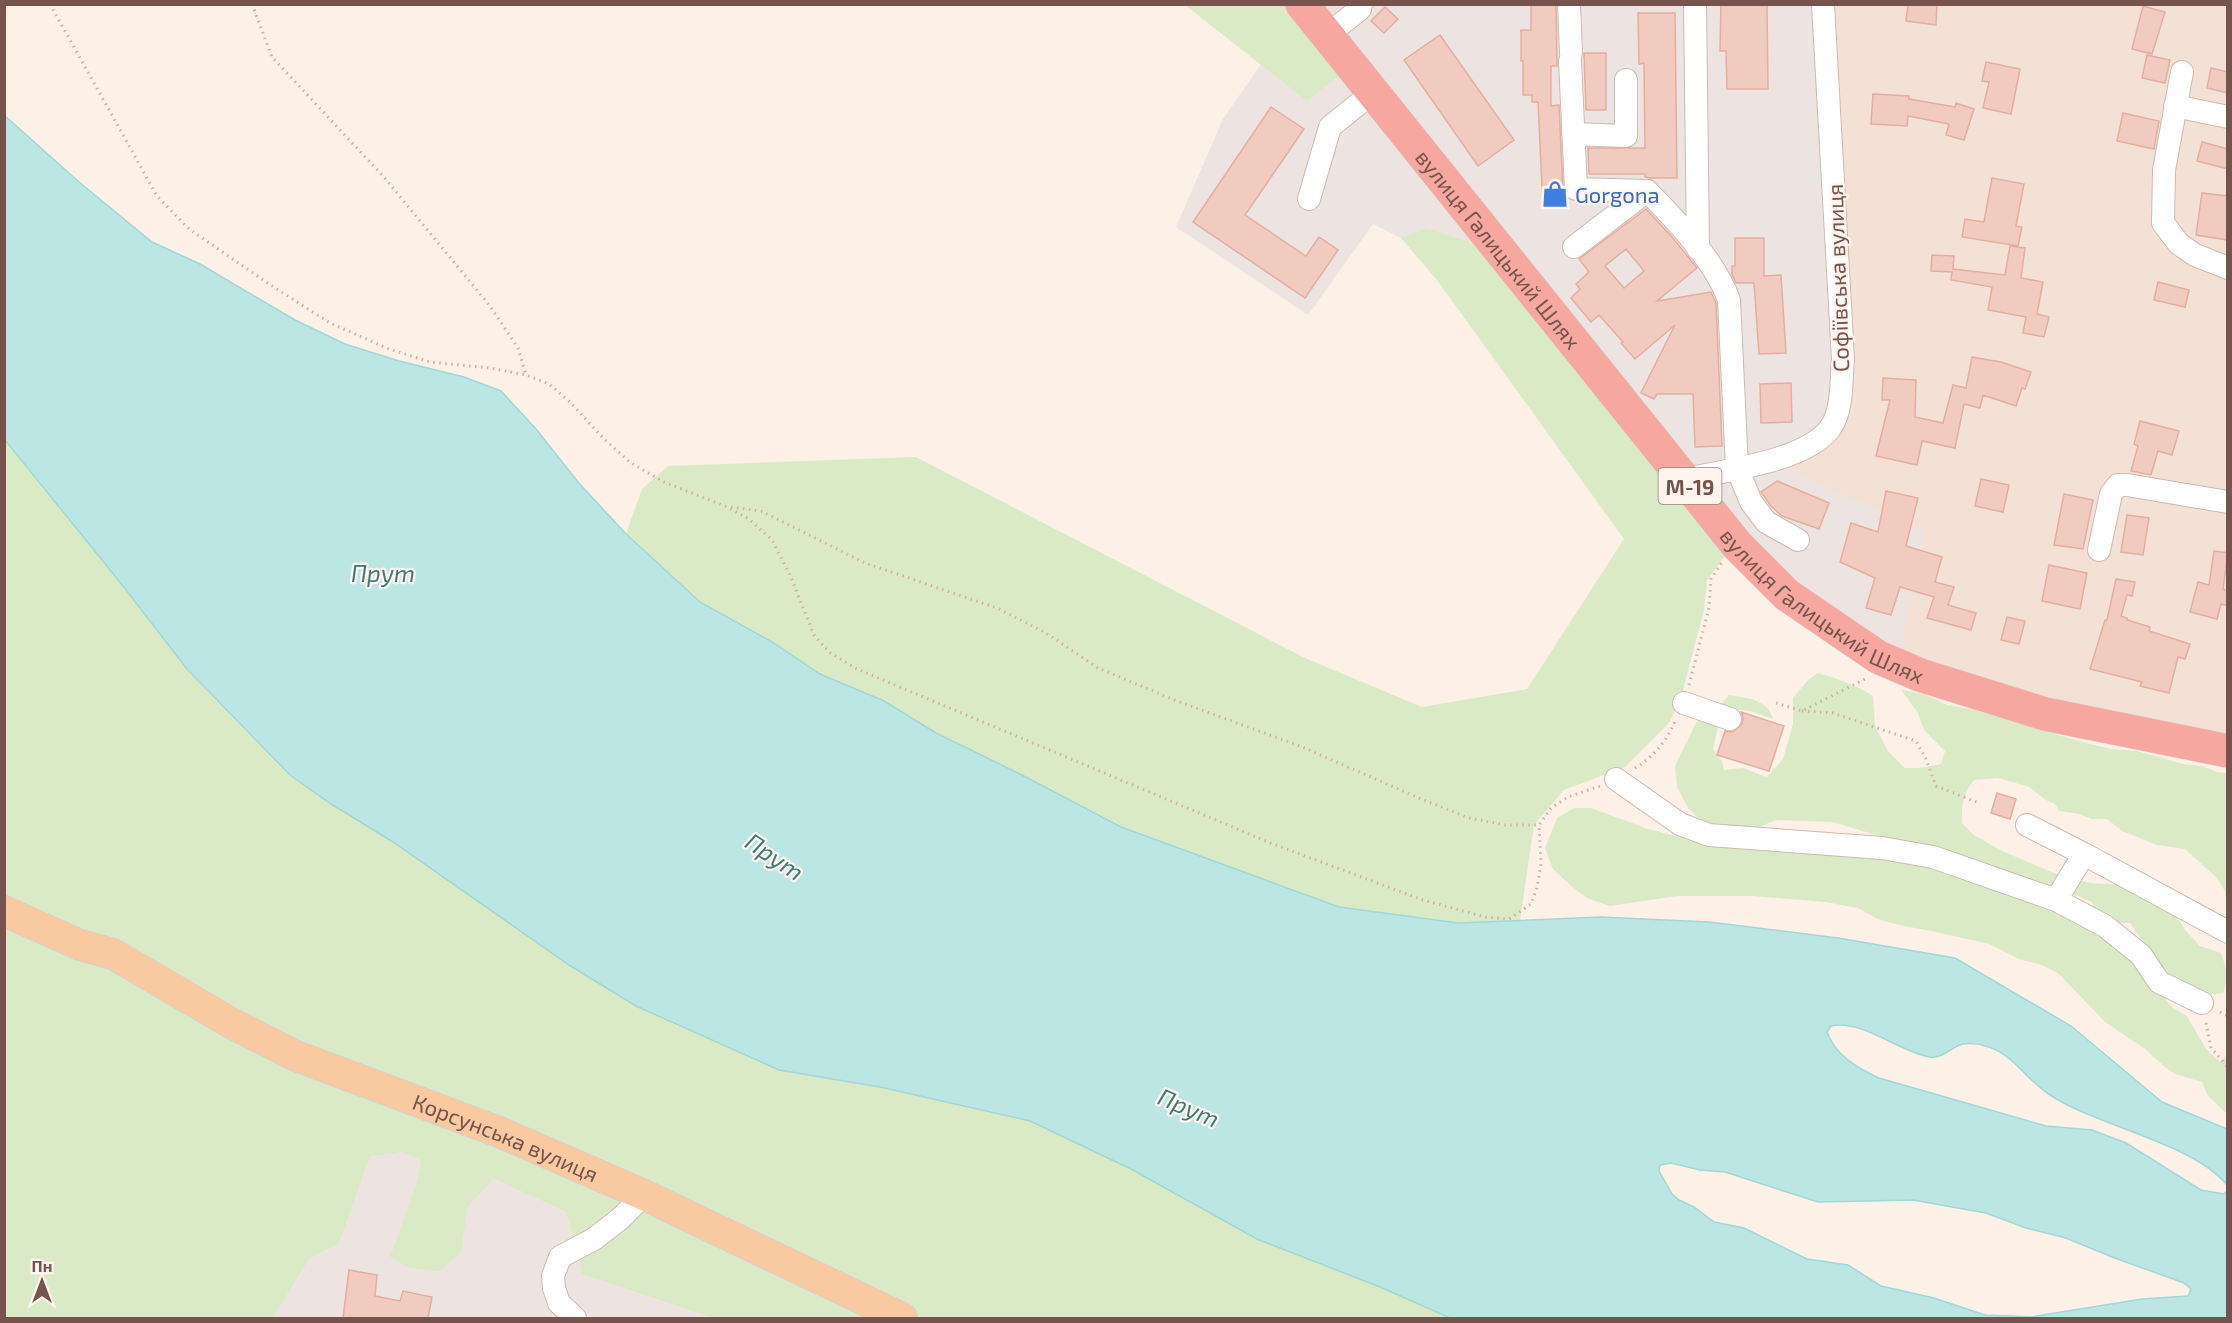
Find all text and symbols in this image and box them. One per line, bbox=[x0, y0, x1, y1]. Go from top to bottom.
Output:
street label: вулиця Галицький Шлях bbox=[1411, 144, 1587, 354]
shop icon: Gorgona bbox=[1540, 179, 1570, 209]
place label: Gorgona bbox=[1575, 181, 1660, 207]
street label: Софіївська вулиця bbox=[1821, 183, 1854, 373]
road number: М-19 bbox=[1658, 468, 1722, 504]
street label: вулиця Галицький Шлях bbox=[1715, 523, 1928, 688]
water label: Прут bbox=[351, 558, 415, 587]
water label: Прут bbox=[740, 826, 810, 886]
water label: Прут bbox=[1154, 1081, 1224, 1133]
street label: Корсунська вулиця bbox=[409, 1088, 603, 1187]
north arrow bbox=[12, 1251, 72, 1311]
text: Пн bbox=[32, 1256, 52, 1275]

